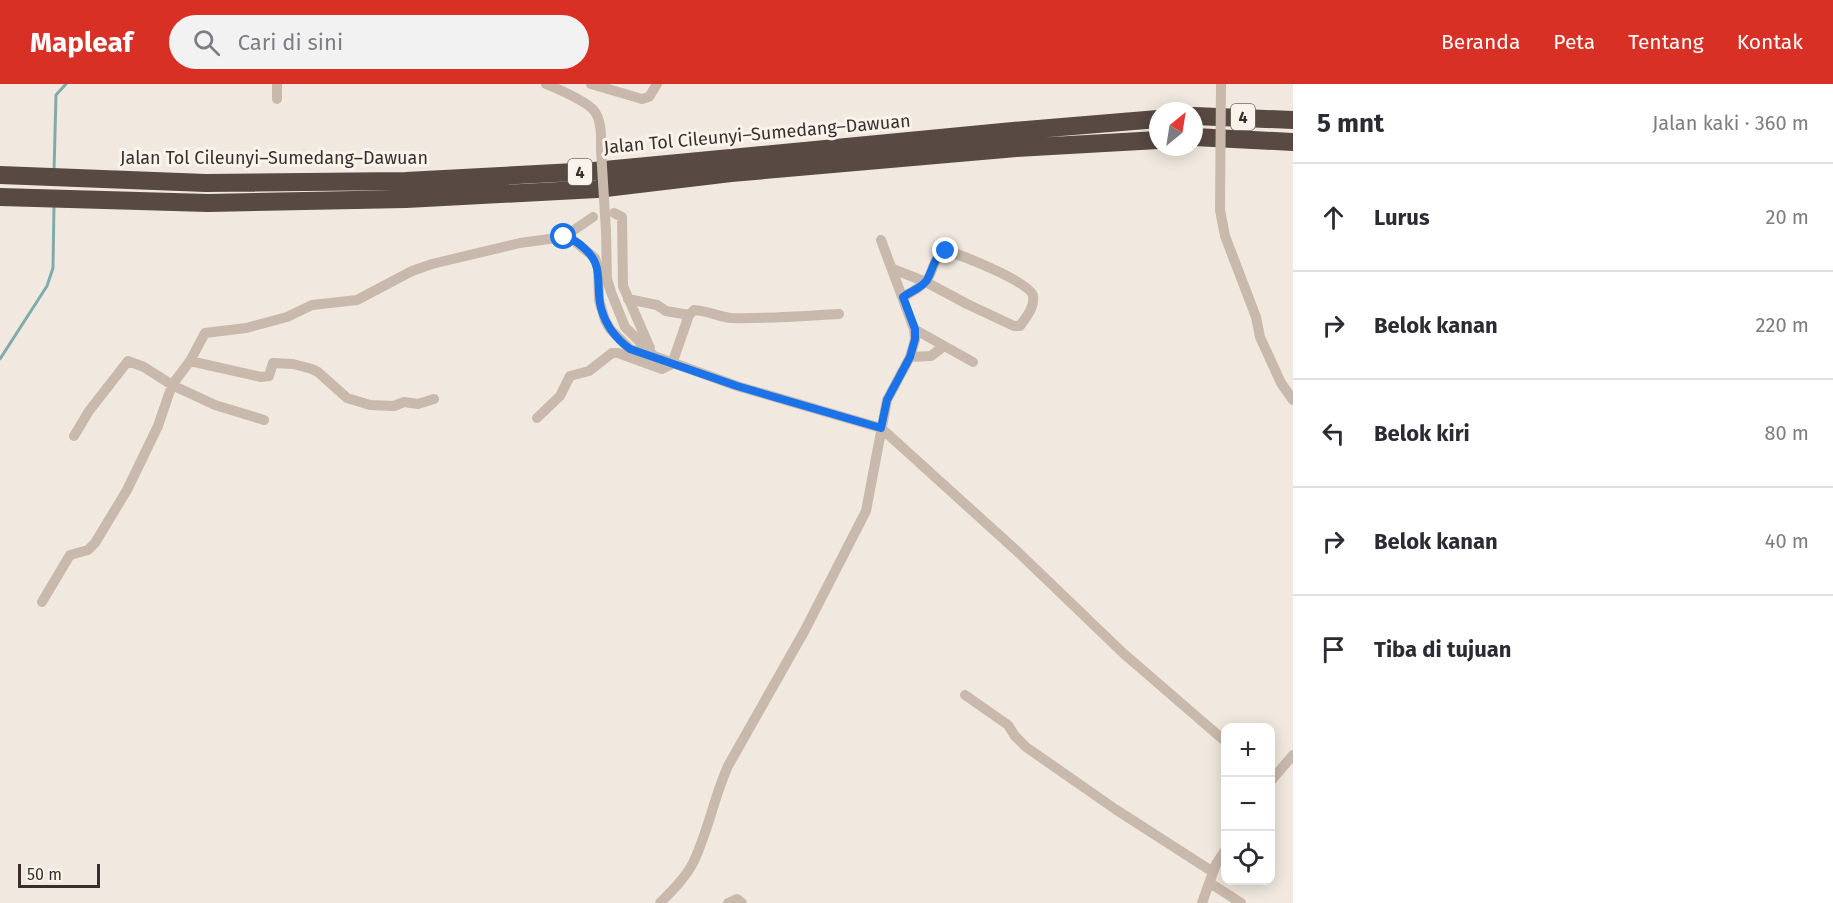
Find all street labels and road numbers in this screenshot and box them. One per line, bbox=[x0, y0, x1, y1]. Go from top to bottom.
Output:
road number: 4 bbox=[1231, 104, 1255, 130]
street label: Jalan Tol Cileunyi–Sumedang–Dawuan bbox=[603, 110, 911, 158]
street label: Jalan Tol Cileunyi–Sumedang–Dawuan bbox=[120, 147, 428, 169]
road number: 4 bbox=[568, 159, 592, 185]

